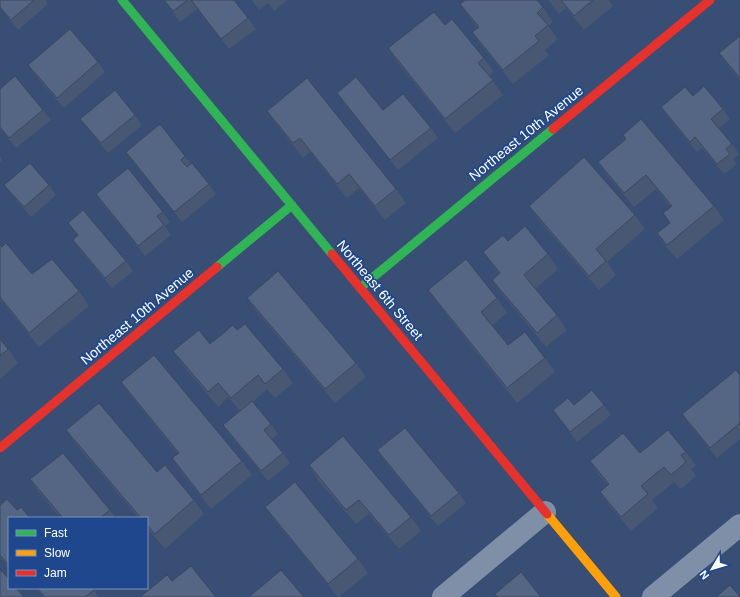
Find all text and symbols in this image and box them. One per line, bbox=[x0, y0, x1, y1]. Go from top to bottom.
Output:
street label: Northeast 10th Avenue bbox=[466, 82, 586, 184]
street label: Northeast 6th Street bbox=[334, 237, 426, 343]
street label: Northeast 10th Avenue bbox=[77, 264, 197, 368]
legend bbox=[8, 517, 148, 589]
text: Fast bbox=[44, 526, 68, 540]
text: Slow bbox=[44, 546, 70, 560]
north arrow bbox=[692, 549, 732, 589]
text: Jam bbox=[44, 566, 67, 580]
text: N bbox=[697, 568, 711, 582]

